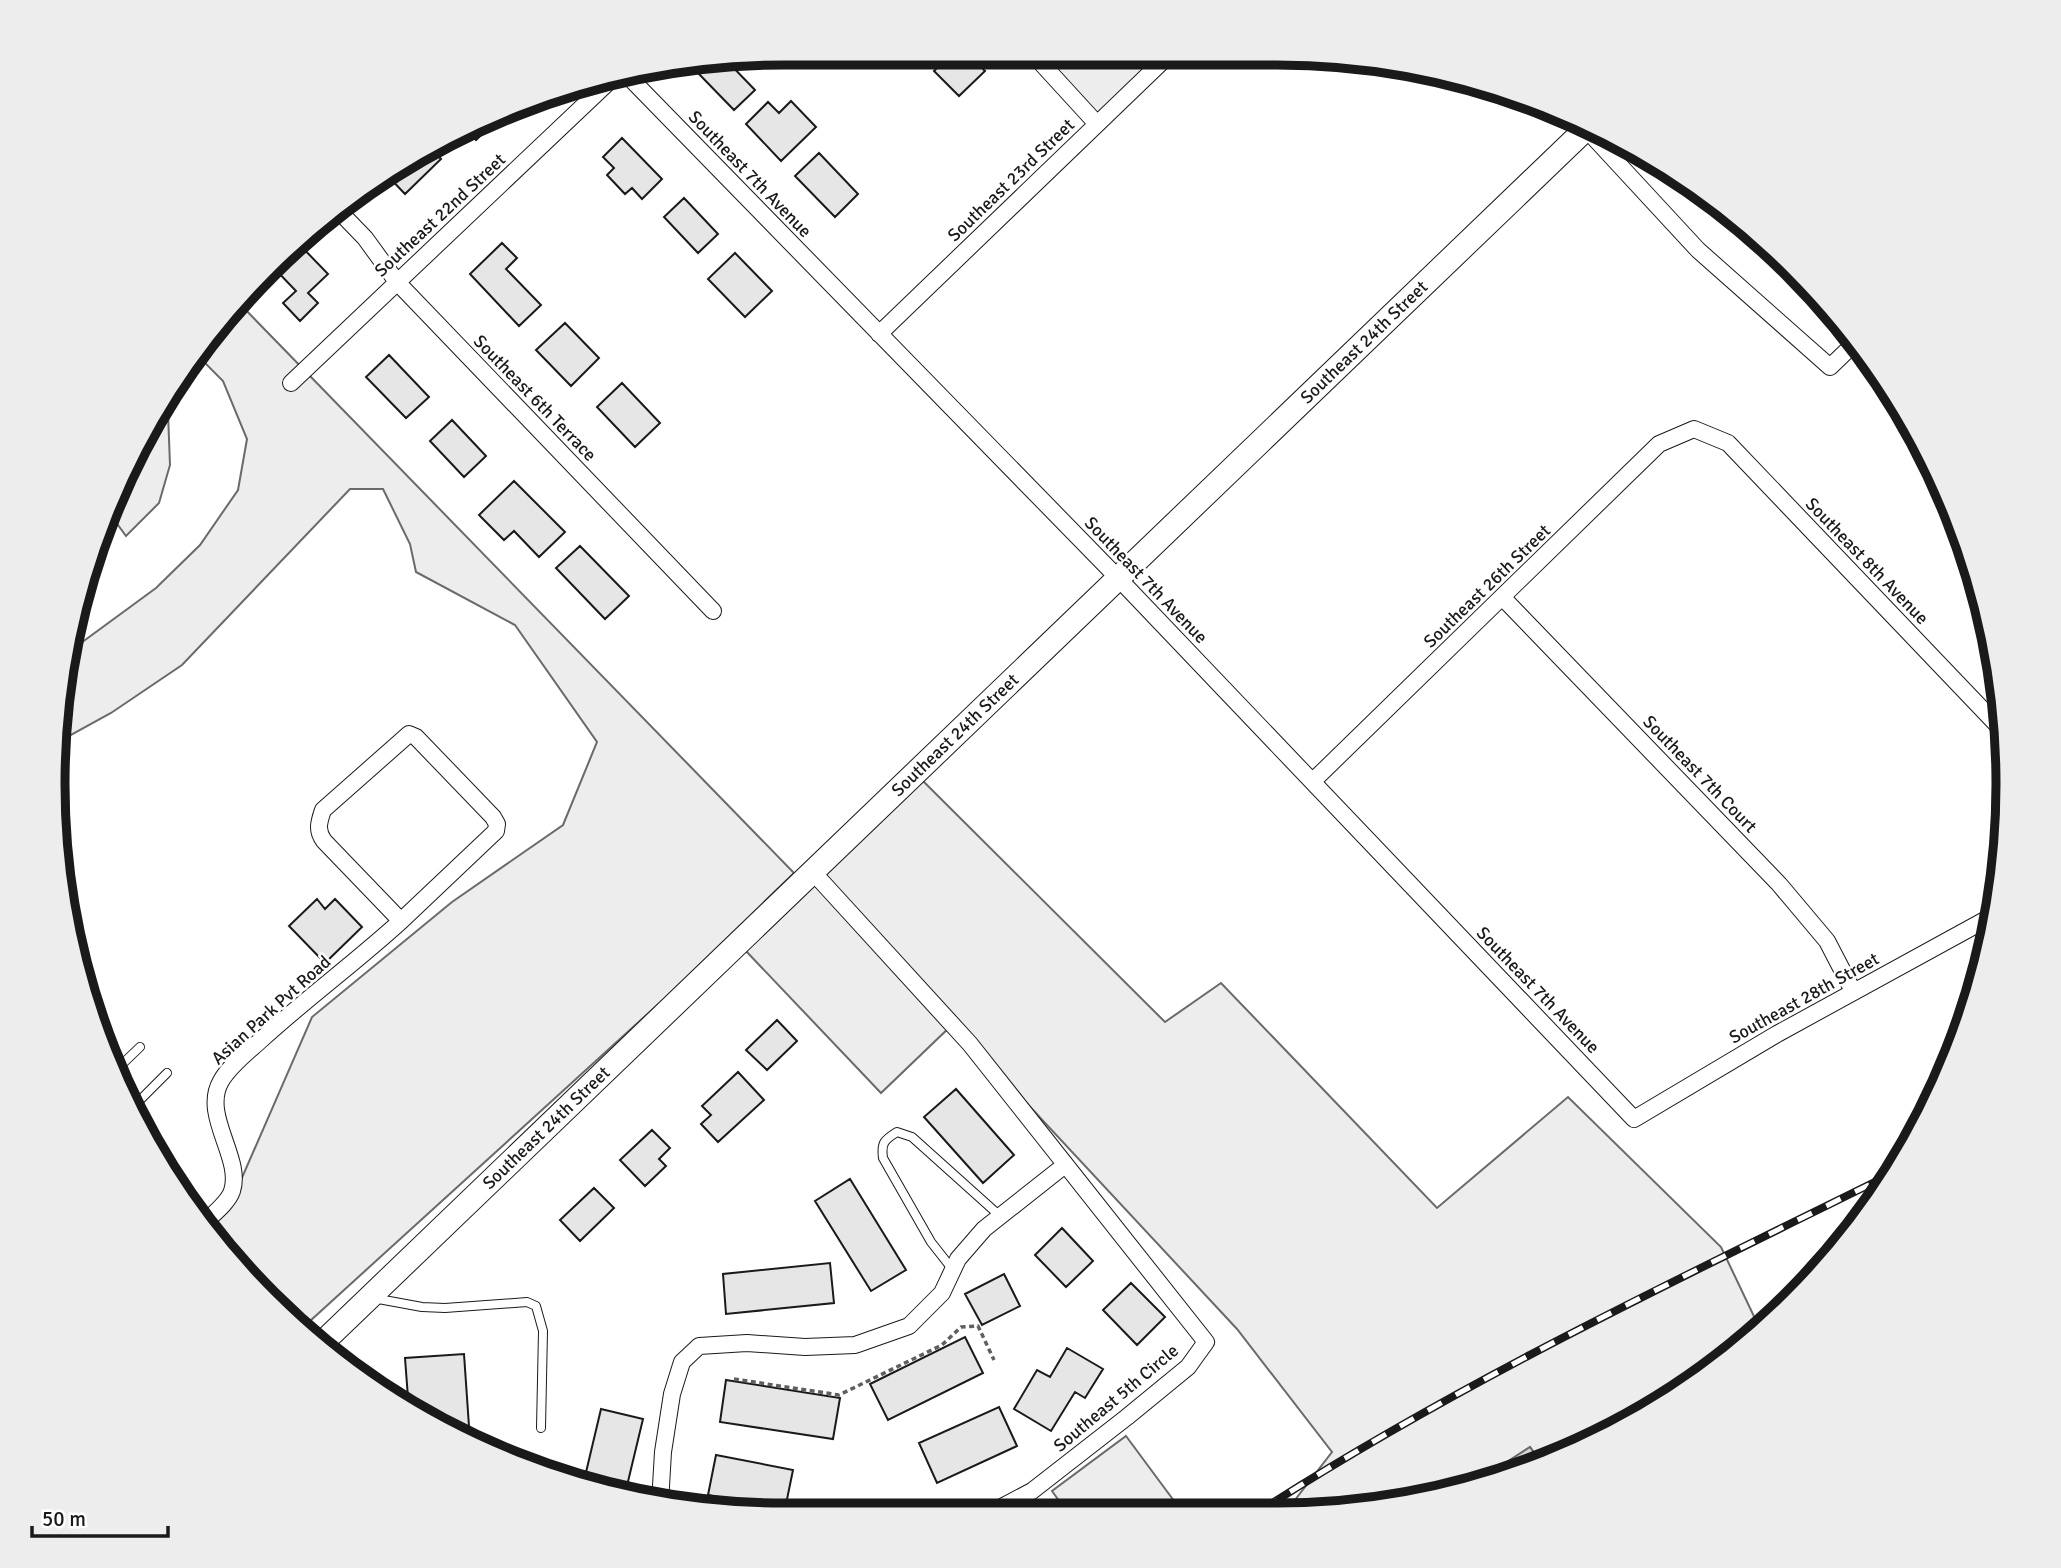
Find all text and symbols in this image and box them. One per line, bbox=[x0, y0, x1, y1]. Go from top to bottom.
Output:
street label: Southeast 7th Avenue bbox=[684, 106, 816, 242]
street label: Southeast 23rd Street bbox=[943, 114, 1079, 246]
street label: Southeast 22nd Street bbox=[370, 149, 510, 281]
street label: Southeast 24th Street bbox=[1296, 276, 1432, 408]
street label: Southeast 6th Terrace bbox=[469, 330, 601, 466]
street label: Southeast 8th Avenue bbox=[1801, 493, 1933, 629]
street label: Southeast 7th Avenue bbox=[1080, 512, 1212, 648]
street label: Southeast 26th Street bbox=[1419, 520, 1555, 652]
street label: Southeast 24th Street bbox=[887, 669, 1023, 801]
street label: Southeast 7th Court bbox=[1638, 711, 1762, 837]
street label: Southeast 7th Avenue bbox=[1472, 922, 1604, 1058]
street label: Southeast 28th Street bbox=[1725, 948, 1883, 1048]
street label: Asian Park Pvt Road bbox=[207, 951, 335, 1069]
street label: Southeast 24th Street bbox=[478, 1062, 614, 1194]
street label: Southeast 5th Circle bbox=[1049, 1339, 1183, 1457]
scale bar bbox=[32, 1494, 168, 1538]
text: 50 m bbox=[42, 1506, 86, 1532]

